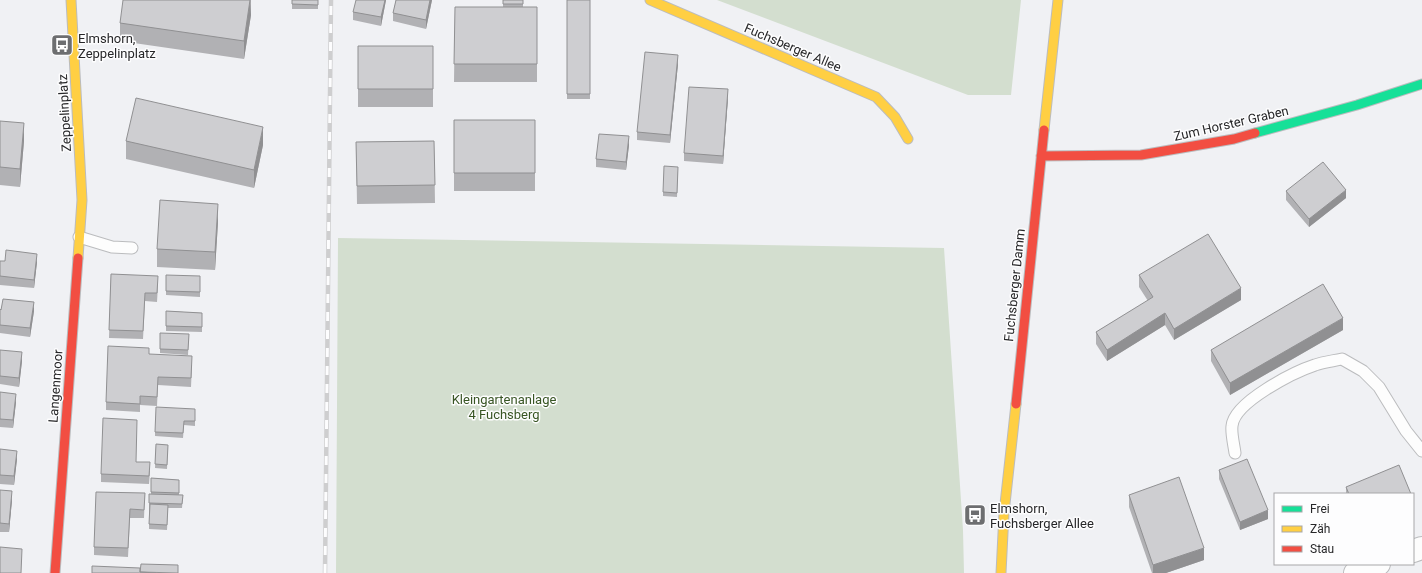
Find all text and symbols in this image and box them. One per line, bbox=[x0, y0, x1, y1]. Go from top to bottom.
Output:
street label: Fuchsberger Allee bbox=[742, 20, 844, 75]
place label: Elmshorn, Zeppelinplatz bbox=[78, 31, 156, 61]
bus stop icon: Elmshorn, Zeppelinplatz bbox=[49, 32, 75, 58]
street label: Zeppelinplatz bbox=[55, 73, 74, 152]
street label: Zum Horster Graben bbox=[1172, 103, 1290, 144]
street label: Fuchsberger Damm bbox=[1001, 228, 1028, 342]
street label: Langenmoor bbox=[45, 348, 66, 423]
park label: Kleingartenanlage 4 Fuchsberg bbox=[452, 392, 556, 422]
legend bbox=[1274, 493, 1414, 565]
place label: Elmshorn, Fuchsberger Allee bbox=[990, 501, 1094, 531]
bus stop icon: Elmshorn, Fuchsberger Allee bbox=[962, 502, 988, 528]
text: Frei bbox=[1310, 502, 1330, 516]
text: Zäh bbox=[1310, 522, 1330, 536]
text: Stau bbox=[1310, 542, 1334, 556]

